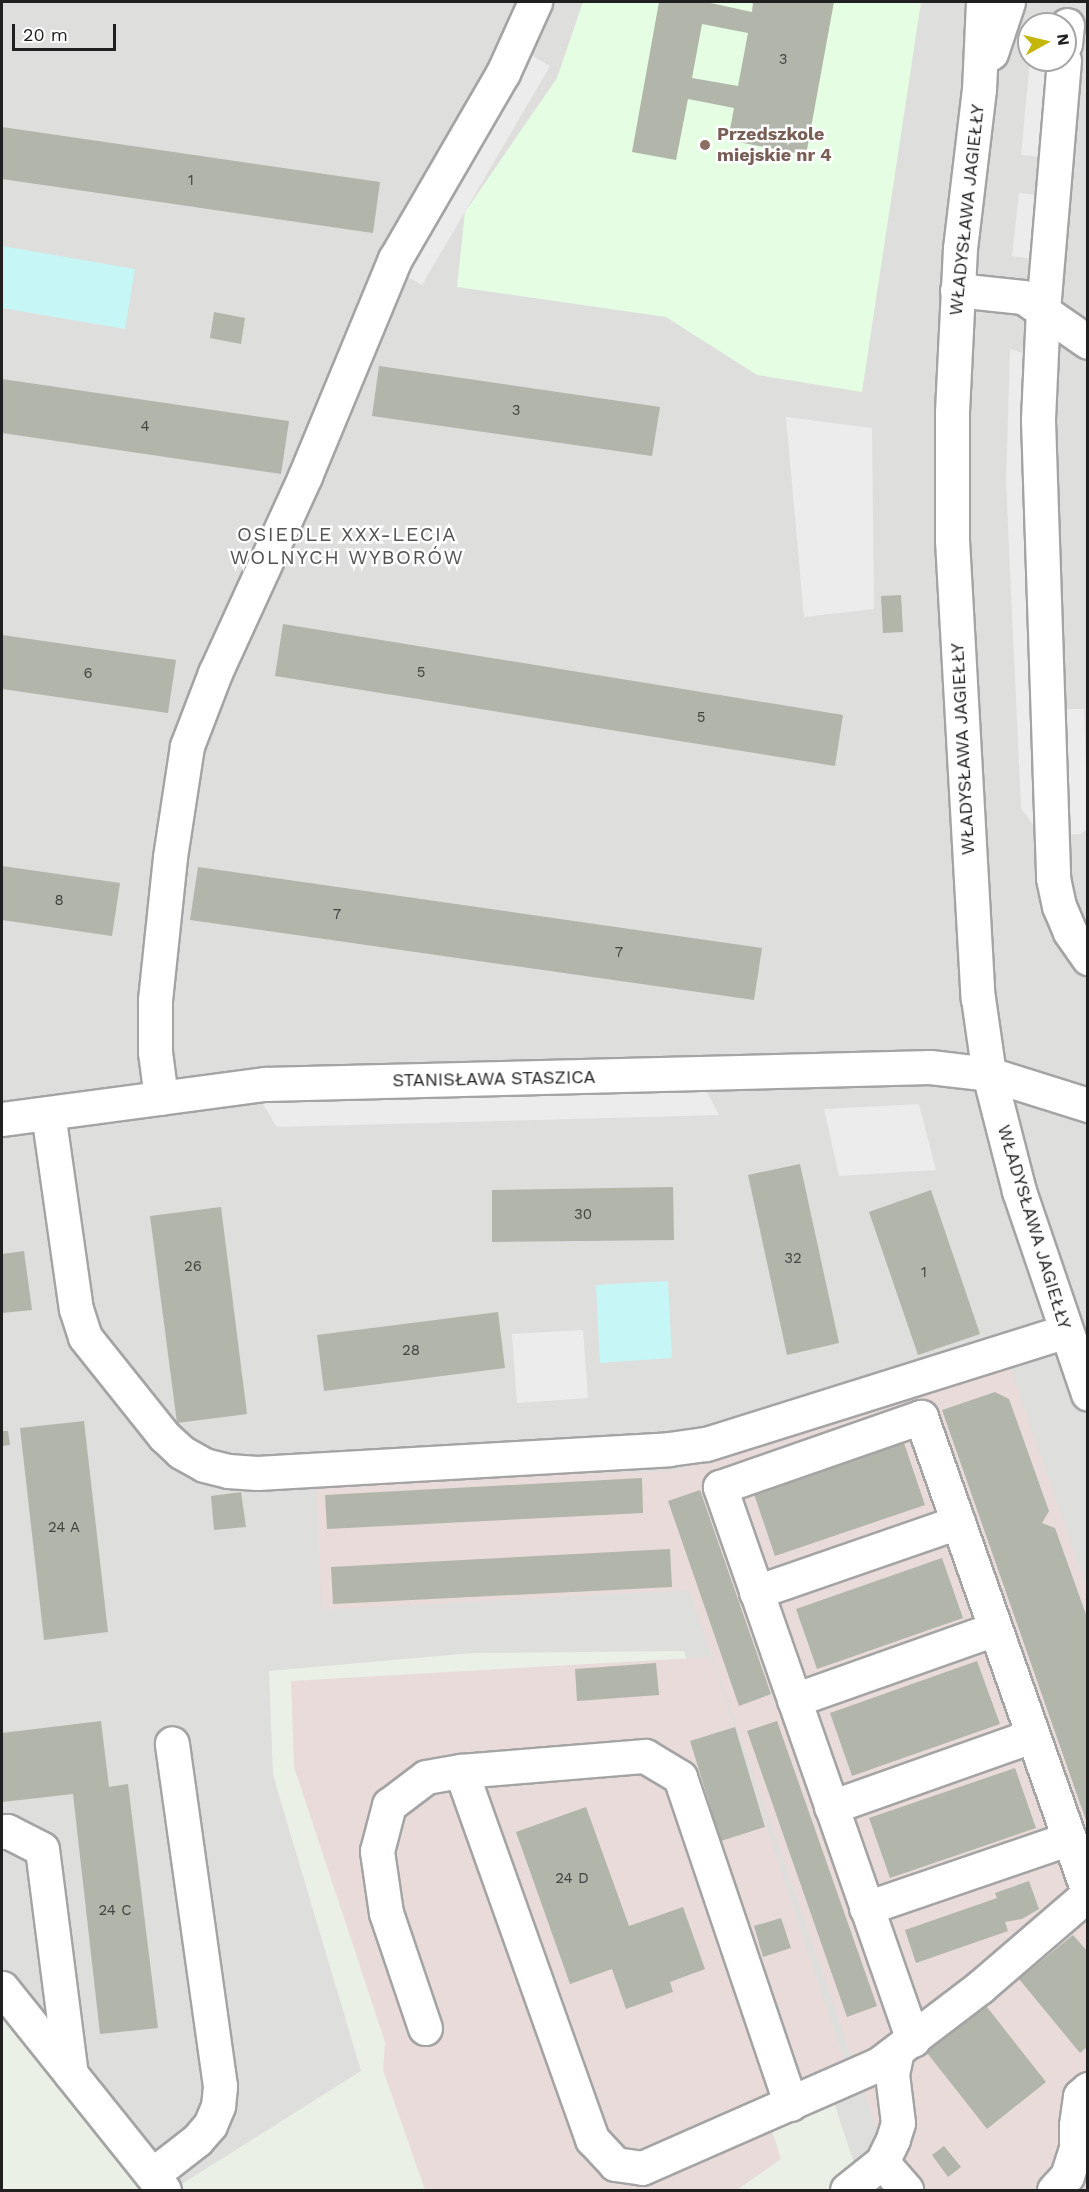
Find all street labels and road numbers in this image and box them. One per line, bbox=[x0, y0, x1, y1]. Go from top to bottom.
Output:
street label: WŁADYSŁAWA JAGIEŁŁY bbox=[945, 103, 989, 317]
street label: WŁADYSŁAWA JAGIEŁŁY bbox=[947, 642, 979, 856]
street label: STANISŁAWA STASZICA bbox=[392, 1066, 596, 1092]
street label: WŁADYSŁAWA JAGIEŁŁY bbox=[992, 1122, 1076, 1332]

